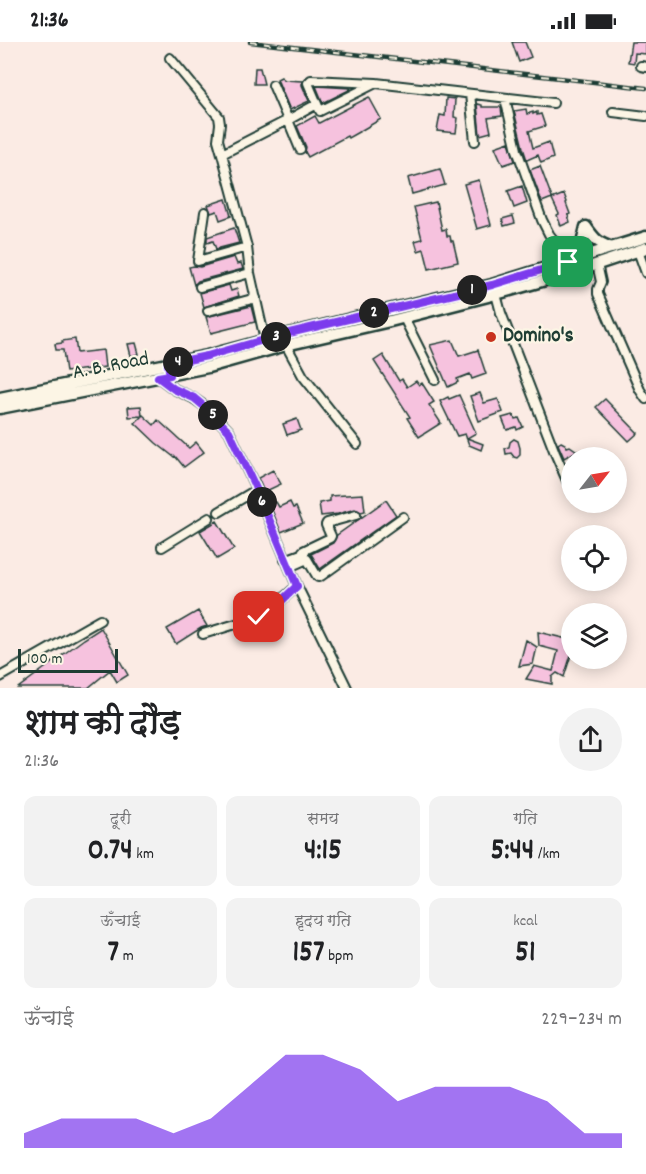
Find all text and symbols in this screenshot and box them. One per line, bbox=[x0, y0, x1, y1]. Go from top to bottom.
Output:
text: 21:36 bbox=[30, 6, 69, 37]
pin bbox=[542, 236, 593, 287]
icon: arrive bbox=[551, 245, 584, 278]
pin: 1 bbox=[457, 275, 487, 305]
text: 1 bbox=[470, 278, 474, 301]
pin: 2 bbox=[359, 298, 389, 328]
text: 2 bbox=[371, 301, 378, 324]
pin: 3 bbox=[261, 322, 291, 352]
place label: Domino's bbox=[503, 322, 574, 352]
text: 3 bbox=[272, 325, 280, 348]
marker: Domino's bbox=[484, 330, 498, 344]
street label: A. B. Road bbox=[70, 345, 152, 389]
pin: 4 bbox=[163, 347, 193, 377]
text: 4 bbox=[175, 350, 181, 373]
pin: 5 bbox=[198, 400, 228, 430]
text: 5 bbox=[209, 403, 217, 426]
north arrow bbox=[561, 447, 627, 513]
map controls bbox=[561, 447, 627, 669]
pin: 6 bbox=[247, 487, 277, 517]
text: 6 bbox=[258, 490, 266, 513]
button: locate bbox=[561, 525, 627, 591]
pin bbox=[233, 591, 284, 642]
icon: check bbox=[242, 600, 275, 633]
button: layers bbox=[561, 603, 627, 669]
scale bar bbox=[18, 646, 118, 674]
text: 100 m bbox=[27, 648, 63, 671]
text: शाम की दौड़ bbox=[24, 702, 180, 749]
button: share bbox=[559, 708, 622, 771]
text: 21:36 bbox=[24, 748, 59, 776]
text: दूरी bbox=[110, 808, 131, 831]
text: समय bbox=[307, 808, 339, 831]
text: गति bbox=[513, 808, 537, 831]
text: 0.74 bbox=[87, 831, 133, 874]
text: 4:15 bbox=[304, 831, 342, 874]
text: 5:44 bbox=[491, 831, 534, 874]
text: km bbox=[133, 843, 154, 866]
text: /km bbox=[534, 843, 560, 866]
text: ऊँचाई bbox=[101, 910, 141, 933]
text: हृदय गति bbox=[295, 910, 351, 933]
text: kcal bbox=[513, 910, 537, 933]
text: 7 bbox=[108, 933, 119, 976]
text: 157 bbox=[293, 933, 324, 976]
text: 51 bbox=[515, 933, 536, 976]
text: m bbox=[119, 945, 134, 968]
text: bpm bbox=[324, 945, 353, 968]
text: ऊँचाई bbox=[24, 1006, 74, 1034]
text: 229–234 m bbox=[541, 1006, 622, 1034]

